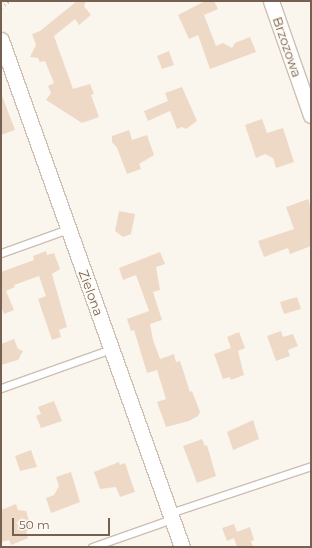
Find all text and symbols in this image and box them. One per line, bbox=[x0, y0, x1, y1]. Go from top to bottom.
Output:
street label: Brzozowa bbox=[269, 15, 305, 79]
street label: Zielona bbox=[75, 268, 107, 318]
scale bar bbox=[14, 510, 112, 536]
text: 50 m bbox=[19, 517, 50, 532]

